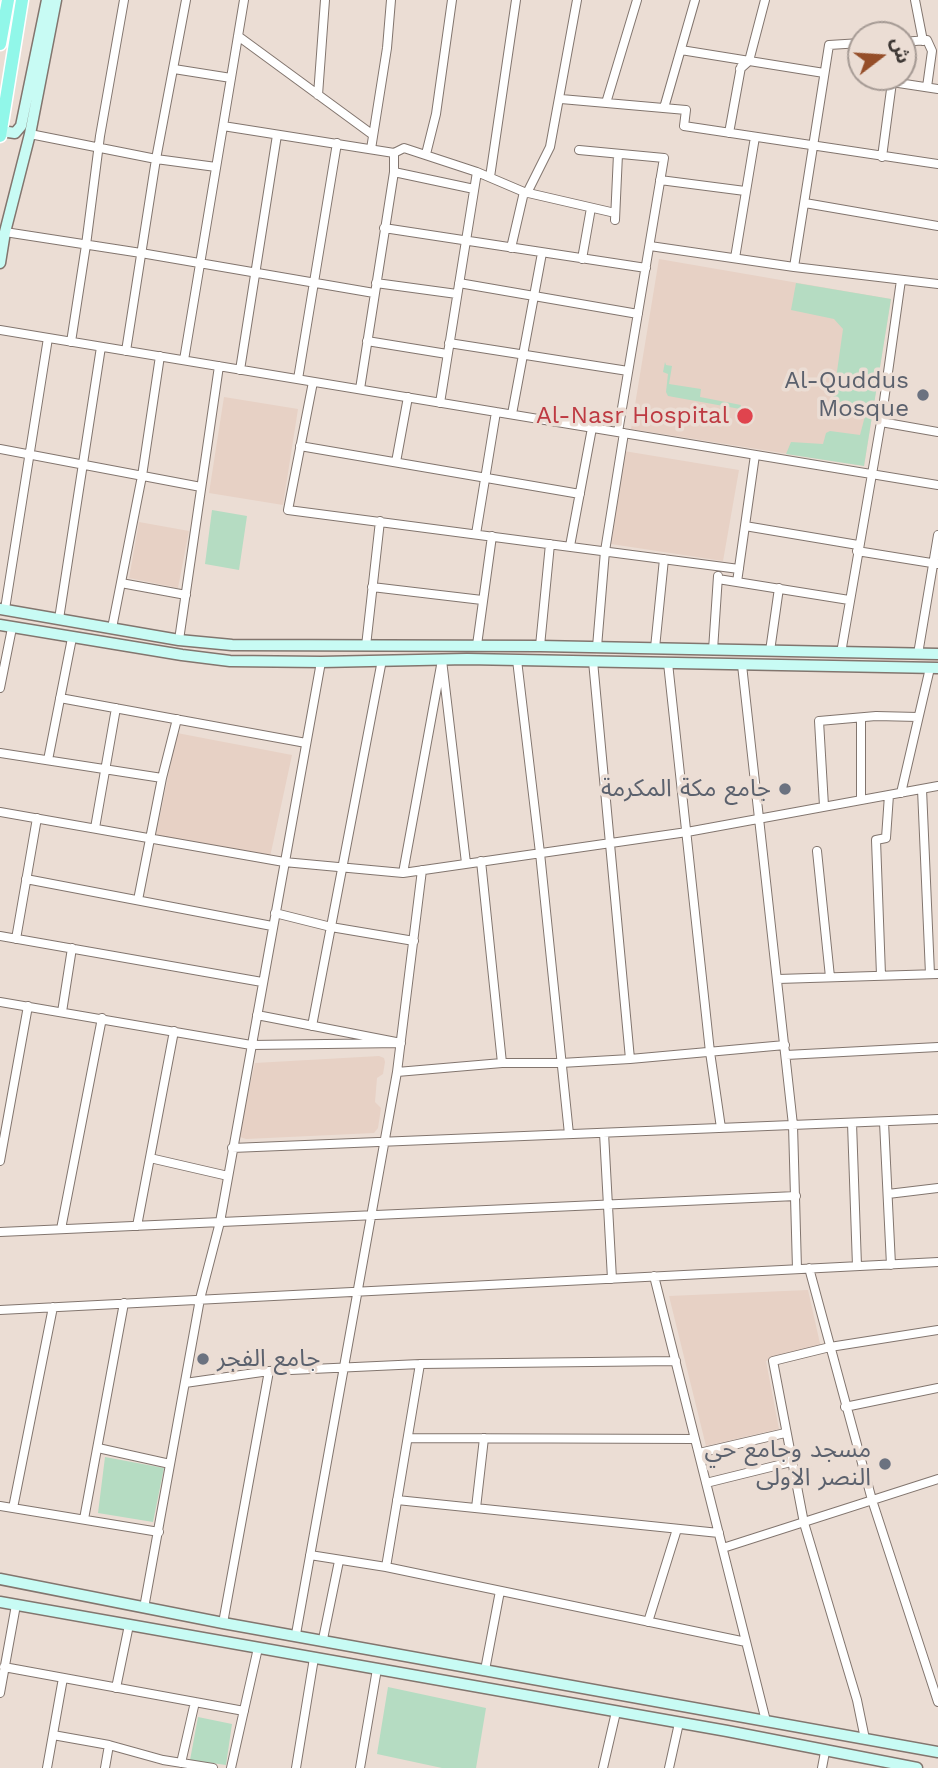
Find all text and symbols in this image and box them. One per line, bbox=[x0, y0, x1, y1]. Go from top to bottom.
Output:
north arrow bbox=[847, 21, 917, 91]
text: ش bbox=[886, 34, 915, 66]
place label: Al-Quddus Mosque bbox=[784, 367, 909, 423]
marker: Al-Quddus Mosque bbox=[915, 387, 931, 403]
place label: Al-Nasr Hospital bbox=[536, 402, 729, 430]
marker: Al-Nasr Hospital bbox=[735, 406, 755, 426]
place label: جامع مكة المكرمة bbox=[601, 775, 771, 803]
marker: جامع مكة المكرمة bbox=[777, 781, 793, 797]
place label: جامع الفجر bbox=[217, 1345, 320, 1373]
marker: جامع الفجر bbox=[195, 1351, 211, 1367]
place label: مسجد وجامع حي النصر الاولى bbox=[705, 1436, 871, 1492]
marker: مسجد وجامع حي النصر الاولى bbox=[877, 1456, 893, 1472]

